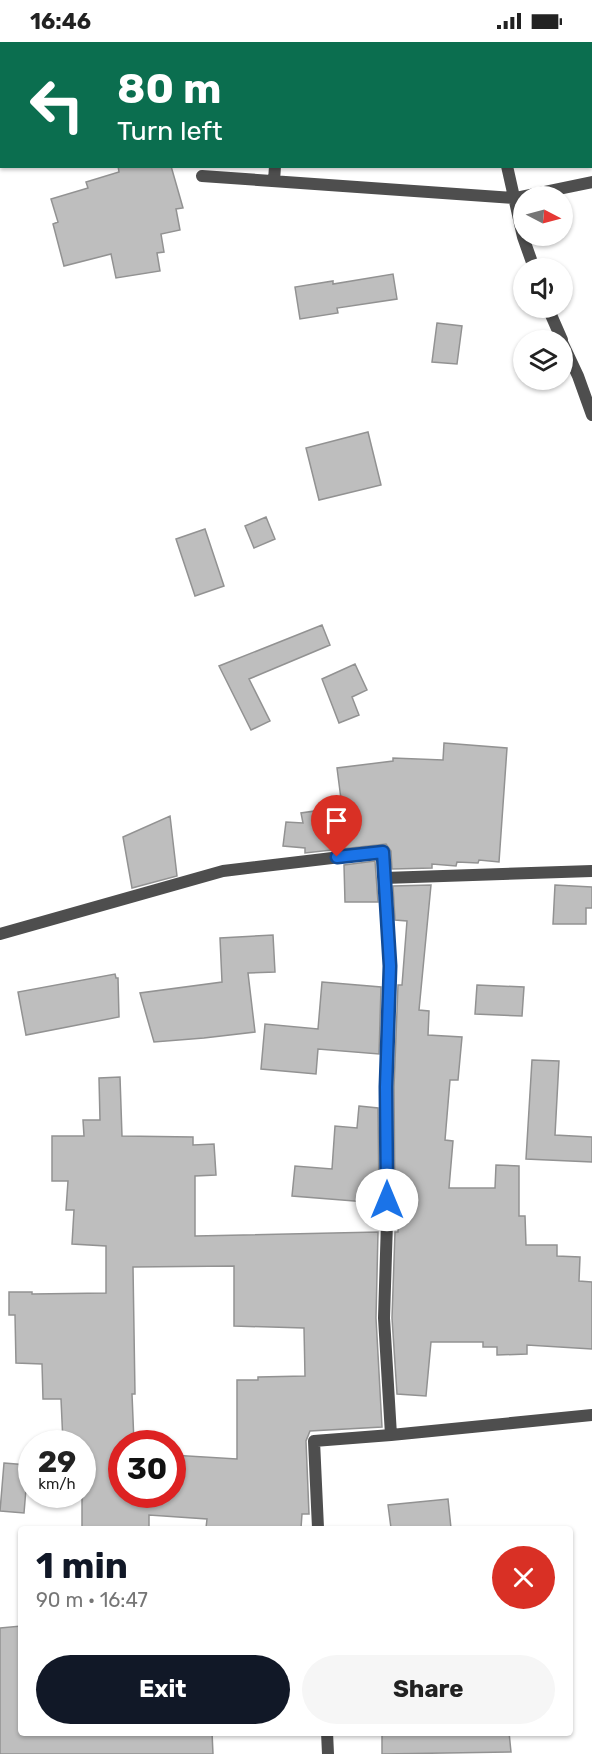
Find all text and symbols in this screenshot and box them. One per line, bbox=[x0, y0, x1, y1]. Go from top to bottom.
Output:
text: 16:46 bbox=[30, 8, 91, 35]
text: 80 m bbox=[117, 64, 221, 114]
icon: left bbox=[18, 66, 96, 144]
text: Turn left bbox=[117, 115, 222, 147]
north arrow bbox=[513, 186, 573, 246]
map controls bbox=[513, 186, 573, 390]
button: sound bbox=[513, 258, 573, 318]
button: layers bbox=[513, 330, 573, 390]
pin bbox=[311, 795, 362, 857]
icon: arrive bbox=[320, 804, 353, 837]
position arrow bbox=[355, 1168, 419, 1232]
speed limit sign: 30 bbox=[108, 1430, 186, 1508]
text: 29 bbox=[38, 1444, 76, 1480]
text: km/h bbox=[38, 1475, 76, 1493]
text: 1 min bbox=[36, 1544, 128, 1587]
button: close bbox=[492, 1546, 555, 1609]
text: 90 m · 16:47 bbox=[36, 1588, 148, 1612]
button: Exit bbox=[36, 1655, 290, 1724]
button: Share bbox=[302, 1655, 555, 1724]

